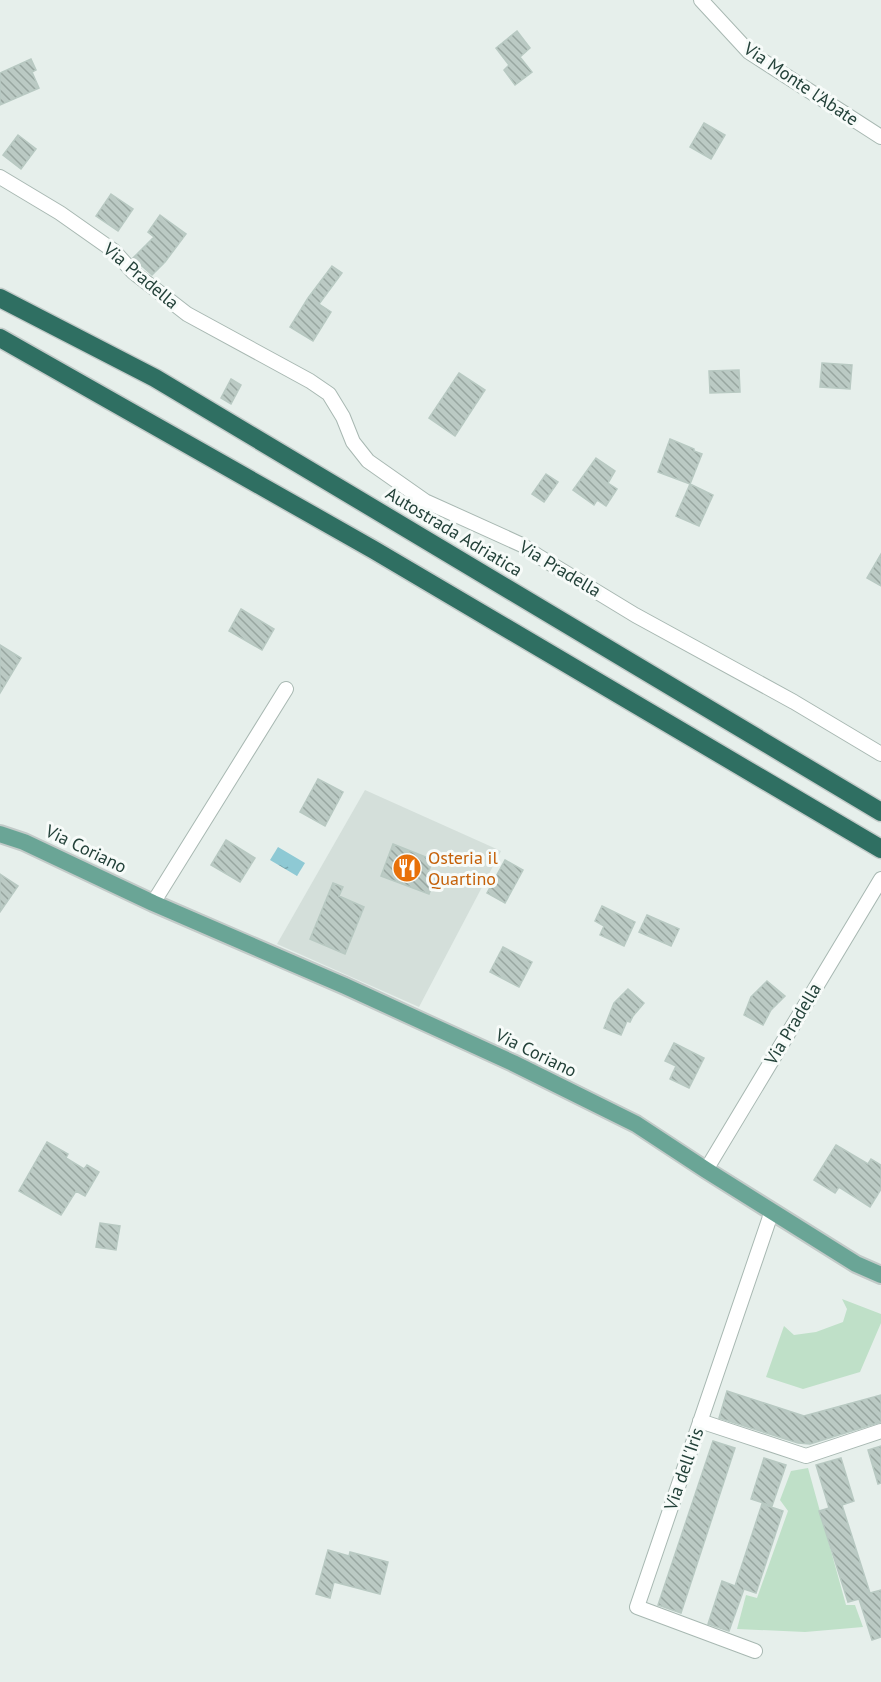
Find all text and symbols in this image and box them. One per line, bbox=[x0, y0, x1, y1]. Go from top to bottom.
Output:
street label: Via Monte l'Abate bbox=[739, 36, 863, 130]
street label: Via Pradella bbox=[98, 237, 184, 314]
street label: Autostrada Adriatica bbox=[382, 482, 527, 581]
street label: Via Pradella bbox=[514, 535, 605, 602]
street label: Via Coriano bbox=[41, 819, 131, 878]
place label: Osteria il Quartino bbox=[428, 846, 498, 890]
restaurant icon: Osteria il Quartino bbox=[391, 852, 423, 884]
street label: Via Pradella bbox=[759, 979, 826, 1070]
street label: Via Coriano bbox=[491, 1023, 581, 1082]
street label: Via dell'Iris bbox=[658, 1425, 708, 1514]

